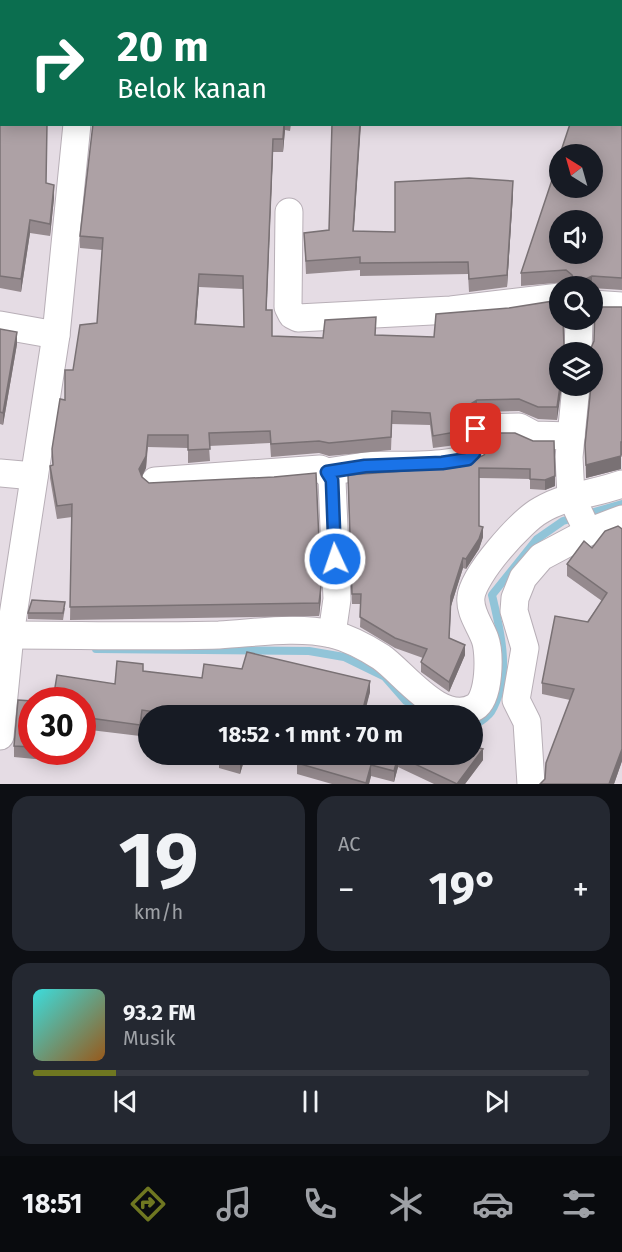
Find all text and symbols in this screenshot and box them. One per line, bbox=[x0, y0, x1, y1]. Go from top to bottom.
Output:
text: 20 m bbox=[117, 22, 209, 72]
icon: right bbox=[18, 24, 96, 102]
text: Belok kanan bbox=[117, 73, 267, 105]
north arrow bbox=[549, 144, 603, 198]
map controls bbox=[549, 144, 603, 396]
button: sound bbox=[549, 210, 603, 264]
button: search bbox=[549, 276, 603, 330]
button: layers bbox=[549, 342, 603, 396]
pin bbox=[450, 403, 501, 454]
icon: arrive bbox=[459, 412, 492, 445]
position arrow bbox=[303, 527, 367, 591]
speed limit sign: 30 bbox=[18, 687, 96, 765]
text: 18:52 · 1 mnt · 70 m bbox=[218, 721, 403, 748]
text: 19 bbox=[119, 814, 198, 908]
text: AC bbox=[338, 832, 360, 856]
text: 19° bbox=[429, 862, 498, 916]
text: − bbox=[338, 870, 355, 910]
text: + bbox=[573, 870, 589, 910]
text: km/h bbox=[134, 900, 183, 924]
text: 93.2 FM bbox=[123, 999, 196, 1026]
text: Musik bbox=[123, 1026, 175, 1050]
icon: previous bbox=[109, 1085, 142, 1118]
icon: pause bbox=[294, 1085, 327, 1118]
icon: next bbox=[480, 1085, 513, 1118]
icon: directions bbox=[127, 1183, 169, 1225]
icon: music bbox=[213, 1183, 255, 1225]
icon: phone bbox=[299, 1183, 341, 1225]
icon: climate bbox=[385, 1183, 427, 1225]
icon: car bbox=[472, 1183, 514, 1225]
icon: filters bbox=[558, 1183, 600, 1225]
text: 18:51 bbox=[22, 1188, 82, 1220]

